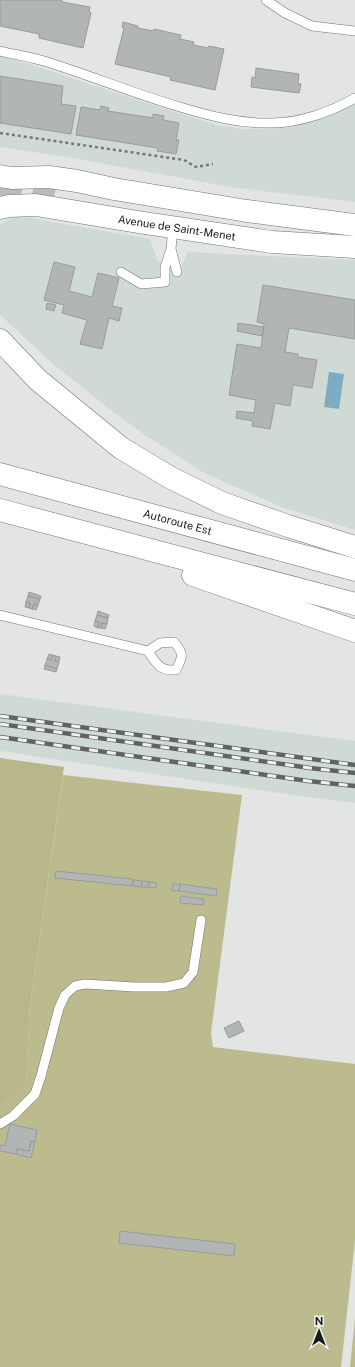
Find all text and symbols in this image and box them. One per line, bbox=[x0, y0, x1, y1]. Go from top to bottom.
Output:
street label: Avenue de Saint-Menet bbox=[117, 213, 237, 243]
street label: Autoroute Est bbox=[142, 507, 213, 537]
north arrow bbox=[299, 1311, 339, 1351]
text: N bbox=[315, 1315, 323, 1327]

